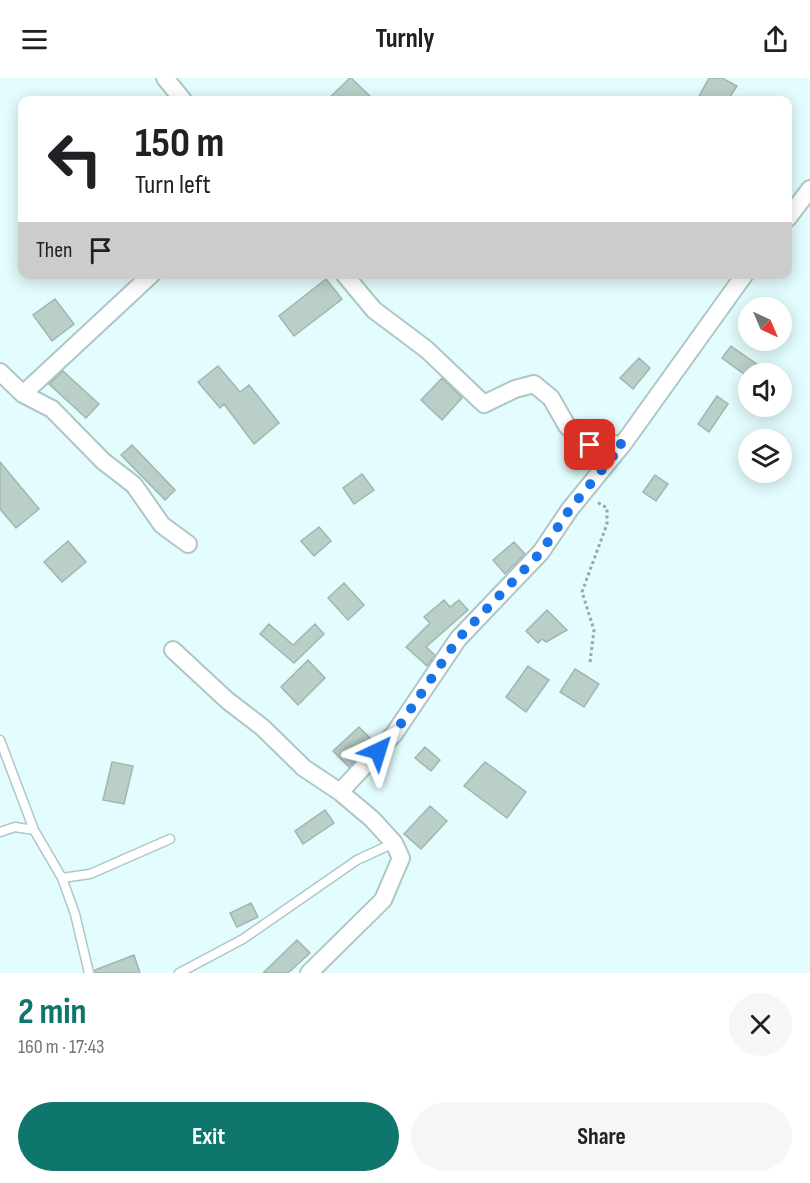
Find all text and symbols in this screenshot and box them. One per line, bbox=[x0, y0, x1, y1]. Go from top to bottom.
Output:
icon: menu bbox=[18, 23, 51, 56]
text: Turnly bbox=[375, 23, 435, 55]
icon: share bbox=[759, 23, 792, 56]
text: 150 m bbox=[135, 118, 224, 169]
icon: left bbox=[36, 120, 114, 198]
text: Turn left bbox=[135, 169, 211, 201]
icon: arrive bbox=[84, 234, 117, 267]
text: Then bbox=[36, 237, 72, 264]
north arrow bbox=[738, 297, 792, 351]
map controls bbox=[738, 297, 792, 483]
button: sound bbox=[738, 363, 792, 417]
pin bbox=[564, 419, 615, 470]
icon: arrive bbox=[573, 428, 606, 461]
button: layers bbox=[738, 429, 792, 483]
position arrow bbox=[346, 719, 410, 783]
text: 2 min bbox=[18, 991, 87, 1034]
button: close bbox=[729, 993, 792, 1056]
text: 160 m · 17:43 bbox=[18, 1035, 104, 1059]
button: Exit bbox=[18, 1102, 399, 1171]
button: Share bbox=[411, 1102, 792, 1171]

